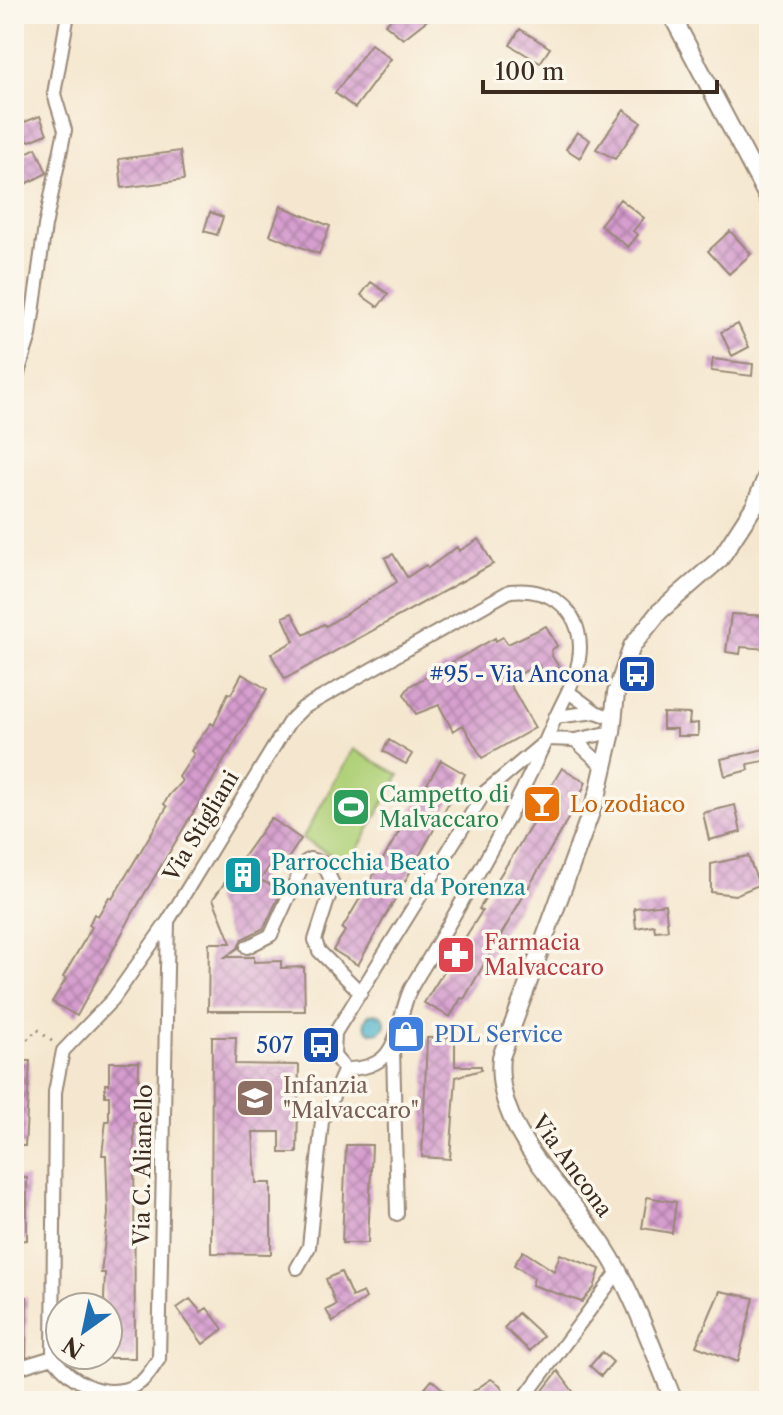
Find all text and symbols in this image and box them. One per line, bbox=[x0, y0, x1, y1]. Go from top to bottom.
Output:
scale bar bbox=[483, 44, 717, 94]
text: 100 m bbox=[495, 57, 564, 86]
bus stop icon: #95 - Via Ancona bbox=[616, 653, 658, 695]
place label: #95 - Via Ancona bbox=[429, 661, 609, 688]
street label: Via Stigliani bbox=[157, 766, 245, 887]
place label: Campetto di Malvaccaro bbox=[379, 781, 509, 833]
bar icon: Lo zodiaco bbox=[521, 783, 563, 825]
sports icon: Campetto di Malvaccaro bbox=[330, 786, 372, 828]
place label: Lo zodiaco bbox=[570, 791, 685, 818]
place label: Parrocchia Beato Bonaventura da Porenza bbox=[271, 849, 526, 901]
building icon: Parrocchia Beato Bonaventura da Porenza bbox=[222, 854, 264, 896]
place label: Farmacia Malvaccaro bbox=[484, 929, 604, 981]
pharmacy icon: Farmacia Malvaccaro bbox=[435, 934, 477, 976]
shop icon: PDL Service bbox=[385, 1013, 427, 1055]
place label: PDL Service bbox=[434, 1021, 563, 1048]
bus stop icon: 507 bbox=[300, 1024, 342, 1066]
place label: 507 bbox=[256, 1032, 293, 1059]
place label: Infanzia "Malvaccaro" bbox=[283, 1072, 419, 1124]
school or university icon: Infanzia "Malvaccaro" bbox=[234, 1077, 276, 1119]
street label: Via C. Alianello bbox=[128, 1084, 158, 1247]
street label: Via Ancona bbox=[525, 1109, 618, 1223]
north arrow bbox=[44, 1291, 124, 1371]
text: N bbox=[58, 1331, 89, 1364]

